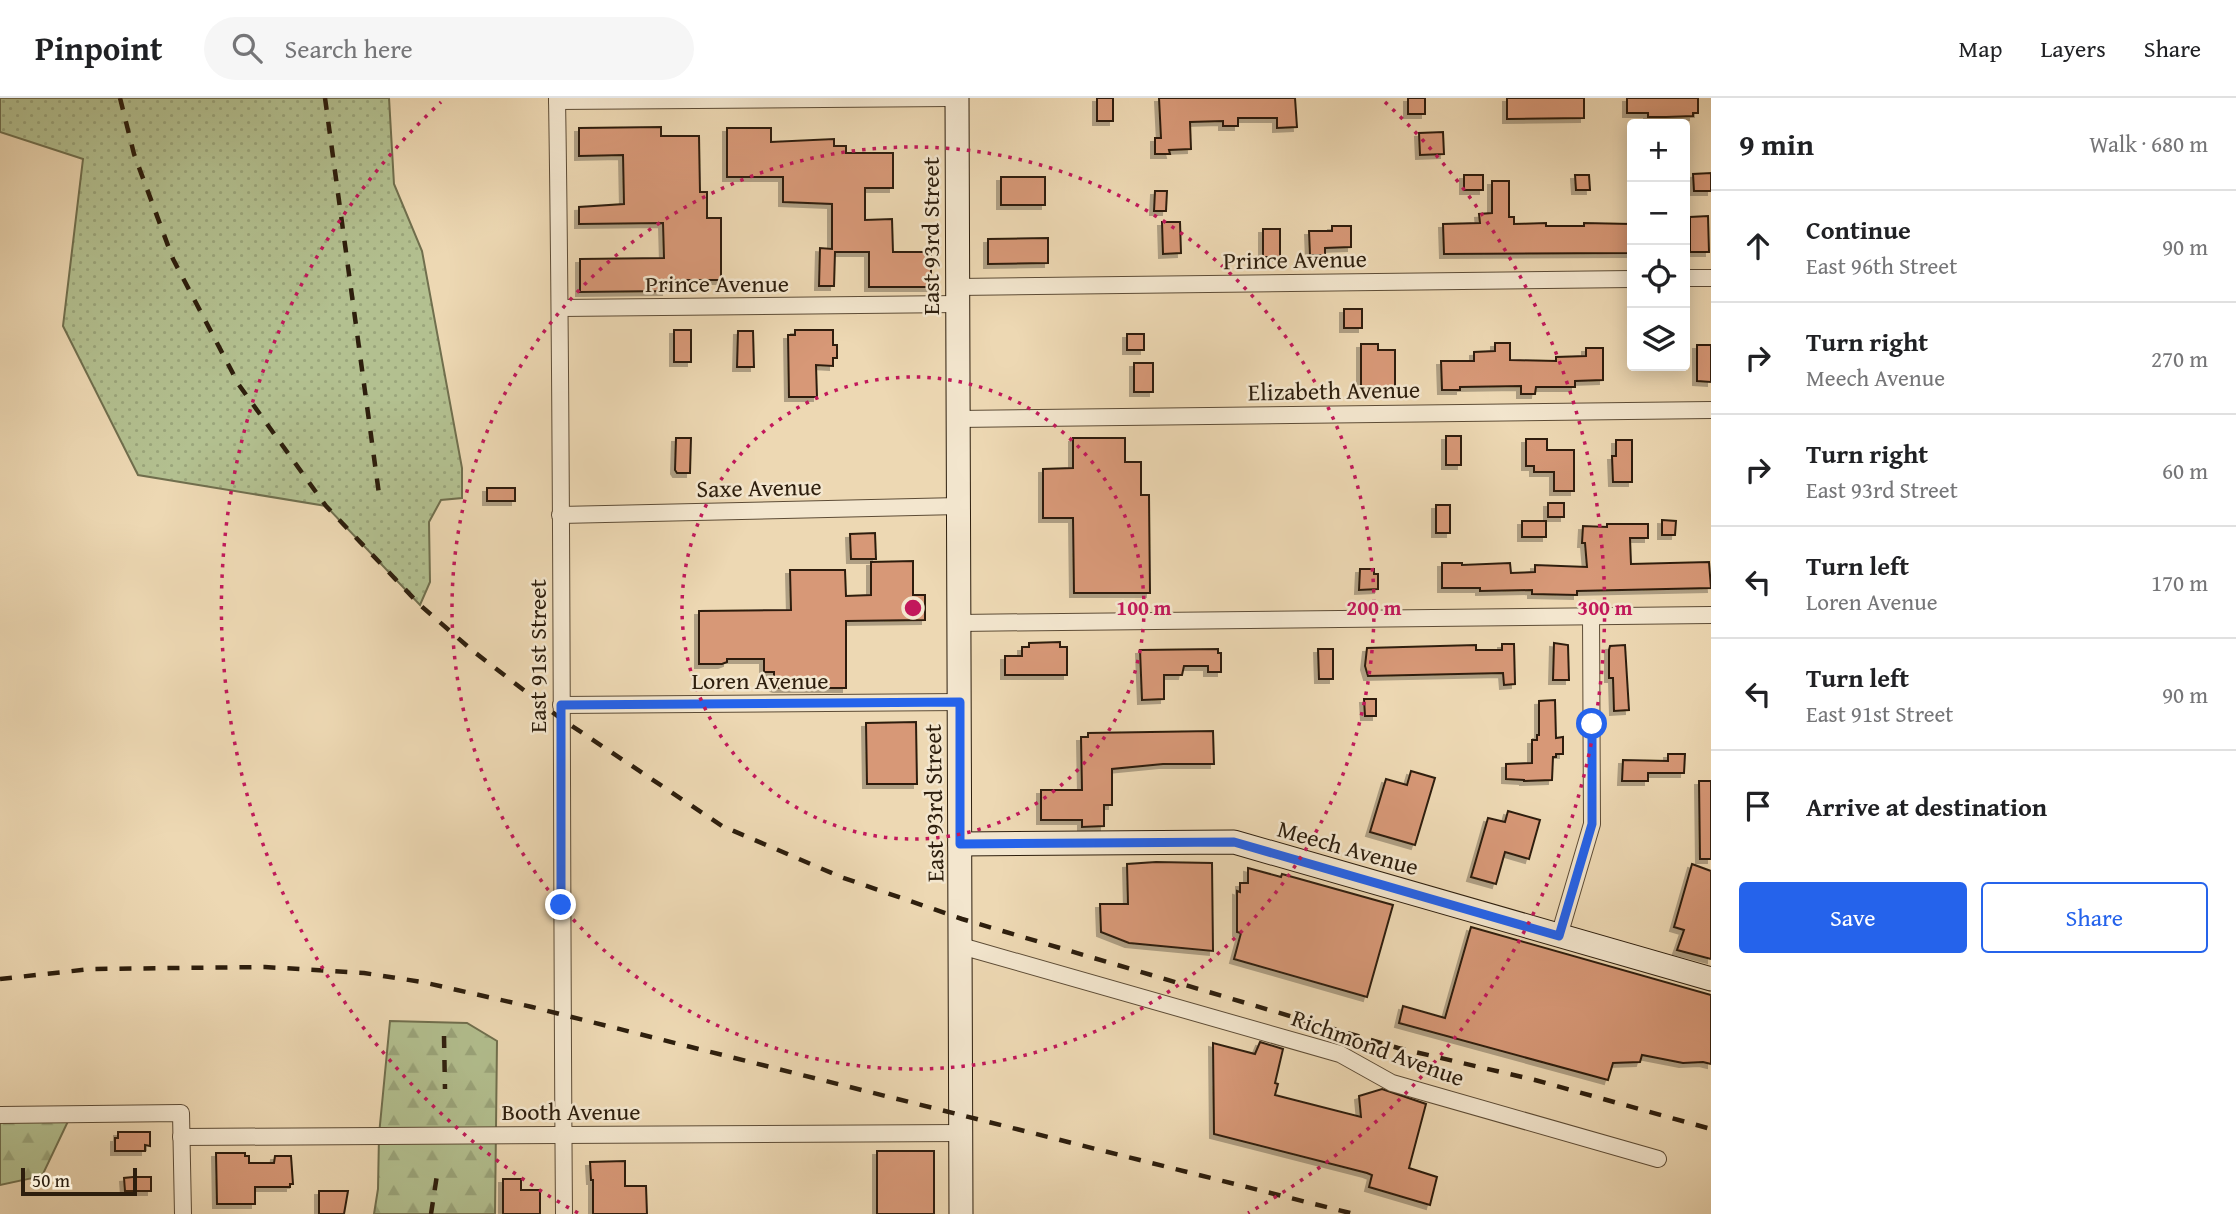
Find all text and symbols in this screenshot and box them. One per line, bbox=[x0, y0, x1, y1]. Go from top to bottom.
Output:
search box bbox=[204, 17, 694, 80]
text: Pinpoint bbox=[35, 24, 162, 72]
icon: search bbox=[228, 29, 266, 67]
text: Search here bbox=[284, 29, 413, 68]
text: Map bbox=[1959, 31, 2002, 66]
text: Layers bbox=[2040, 31, 2106, 66]
text: Share bbox=[2144, 31, 2201, 66]
map controls bbox=[1627, 119, 1690, 371]
button: + bbox=[1627, 119, 1690, 182]
text: 9 min bbox=[1739, 122, 1814, 166]
text: Walk · 680 m bbox=[2089, 127, 2208, 160]
street label: East 93rd Street bbox=[913, 156, 948, 315]
button: − bbox=[1627, 182, 1690, 245]
text: Continue bbox=[1806, 210, 1911, 249]
icon: ahead bbox=[1739, 227, 1777, 265]
text: 90 m bbox=[2162, 230, 2208, 263]
street label: Prince Avenue bbox=[1223, 241, 1367, 278]
button: locate bbox=[1627, 245, 1690, 308]
text: East 96th Street bbox=[1806, 249, 1957, 282]
street label: Prince Avenue bbox=[645, 266, 789, 301]
button: layers bbox=[1627, 308, 1690, 371]
text: Turn right bbox=[1806, 322, 1928, 361]
icon: right bbox=[1739, 339, 1777, 377]
text: 270 m bbox=[2151, 342, 2208, 375]
text: Meech Avenue bbox=[1806, 361, 1945, 394]
street label: Elizabeth Avenue bbox=[1248, 372, 1420, 409]
text: Turn right bbox=[1806, 434, 1928, 473]
icon: right bbox=[1739, 451, 1777, 489]
text: 60 m bbox=[2162, 454, 2208, 487]
street label: Saxe Avenue bbox=[696, 469, 822, 506]
text: East 93rd Street bbox=[1806, 473, 1958, 506]
text: Turn left bbox=[1806, 546, 1909, 585]
icon: left bbox=[1739, 563, 1777, 601]
text: 170 m bbox=[2151, 566, 2208, 599]
street label: East 91st Street bbox=[520, 579, 555, 733]
text: Loren Avenue bbox=[1806, 585, 1938, 618]
text: 100 m bbox=[1116, 592, 1172, 623]
text: 200 m bbox=[1346, 592, 1402, 623]
text: 300 m bbox=[1577, 592, 1633, 623]
centre of rings bbox=[901, 596, 925, 620]
text: Turn left bbox=[1806, 658, 1909, 697]
street label: Loren Avenue bbox=[691, 663, 829, 698]
icon: left bbox=[1739, 675, 1777, 713]
text: 90 m bbox=[2162, 678, 2208, 711]
text: East 91st Street bbox=[1806, 697, 1953, 730]
route start bbox=[1576, 708, 1607, 739]
street label: East 93rd Street bbox=[915, 723, 952, 882]
icon: arrive bbox=[1739, 787, 1777, 825]
text: Arrive at destination bbox=[1806, 787, 2047, 826]
street label: Meech Avenue bbox=[1274, 811, 1423, 884]
button: Save bbox=[1739, 882, 1967, 953]
button: Share bbox=[1981, 882, 2208, 953]
route end bbox=[545, 889, 576, 920]
street label: Richmond Avenue bbox=[1287, 1000, 1469, 1095]
street label: Booth Avenue bbox=[501, 1094, 641, 1129]
scale bar bbox=[21, 1165, 136, 1197]
text: 50 m bbox=[32, 1166, 70, 1194]

